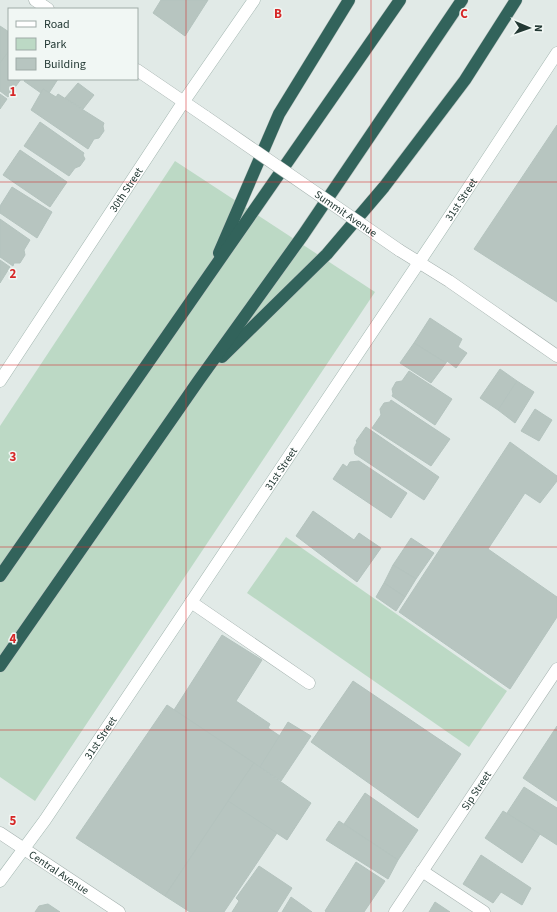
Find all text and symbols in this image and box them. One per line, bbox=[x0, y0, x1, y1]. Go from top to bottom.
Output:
text: B bbox=[274, 5, 282, 23]
text: C bbox=[460, 5, 468, 23]
legend bbox=[8, 8, 138, 80]
north arrow bbox=[509, 8, 549, 48]
text: Road bbox=[44, 16, 70, 33]
text: N bbox=[531, 24, 546, 32]
text: Park bbox=[44, 36, 66, 53]
text: Building bbox=[44, 56, 86, 73]
text: 1 bbox=[10, 83, 17, 101]
street label: 30th Street bbox=[106, 164, 146, 215]
street label: 31st Street bbox=[442, 175, 481, 224]
street label: Summit Avenue bbox=[312, 187, 380, 241]
text: 2 bbox=[10, 265, 17, 283]
street label: 31st Street bbox=[261, 444, 301, 493]
text: 3 bbox=[10, 448, 17, 466]
text: 4 bbox=[10, 630, 17, 648]
street label: 31st Street bbox=[81, 713, 121, 762]
street label: Sip Street bbox=[458, 768, 495, 813]
text: 5 bbox=[10, 812, 17, 830]
street label: Central Avenue bbox=[26, 847, 92, 898]

